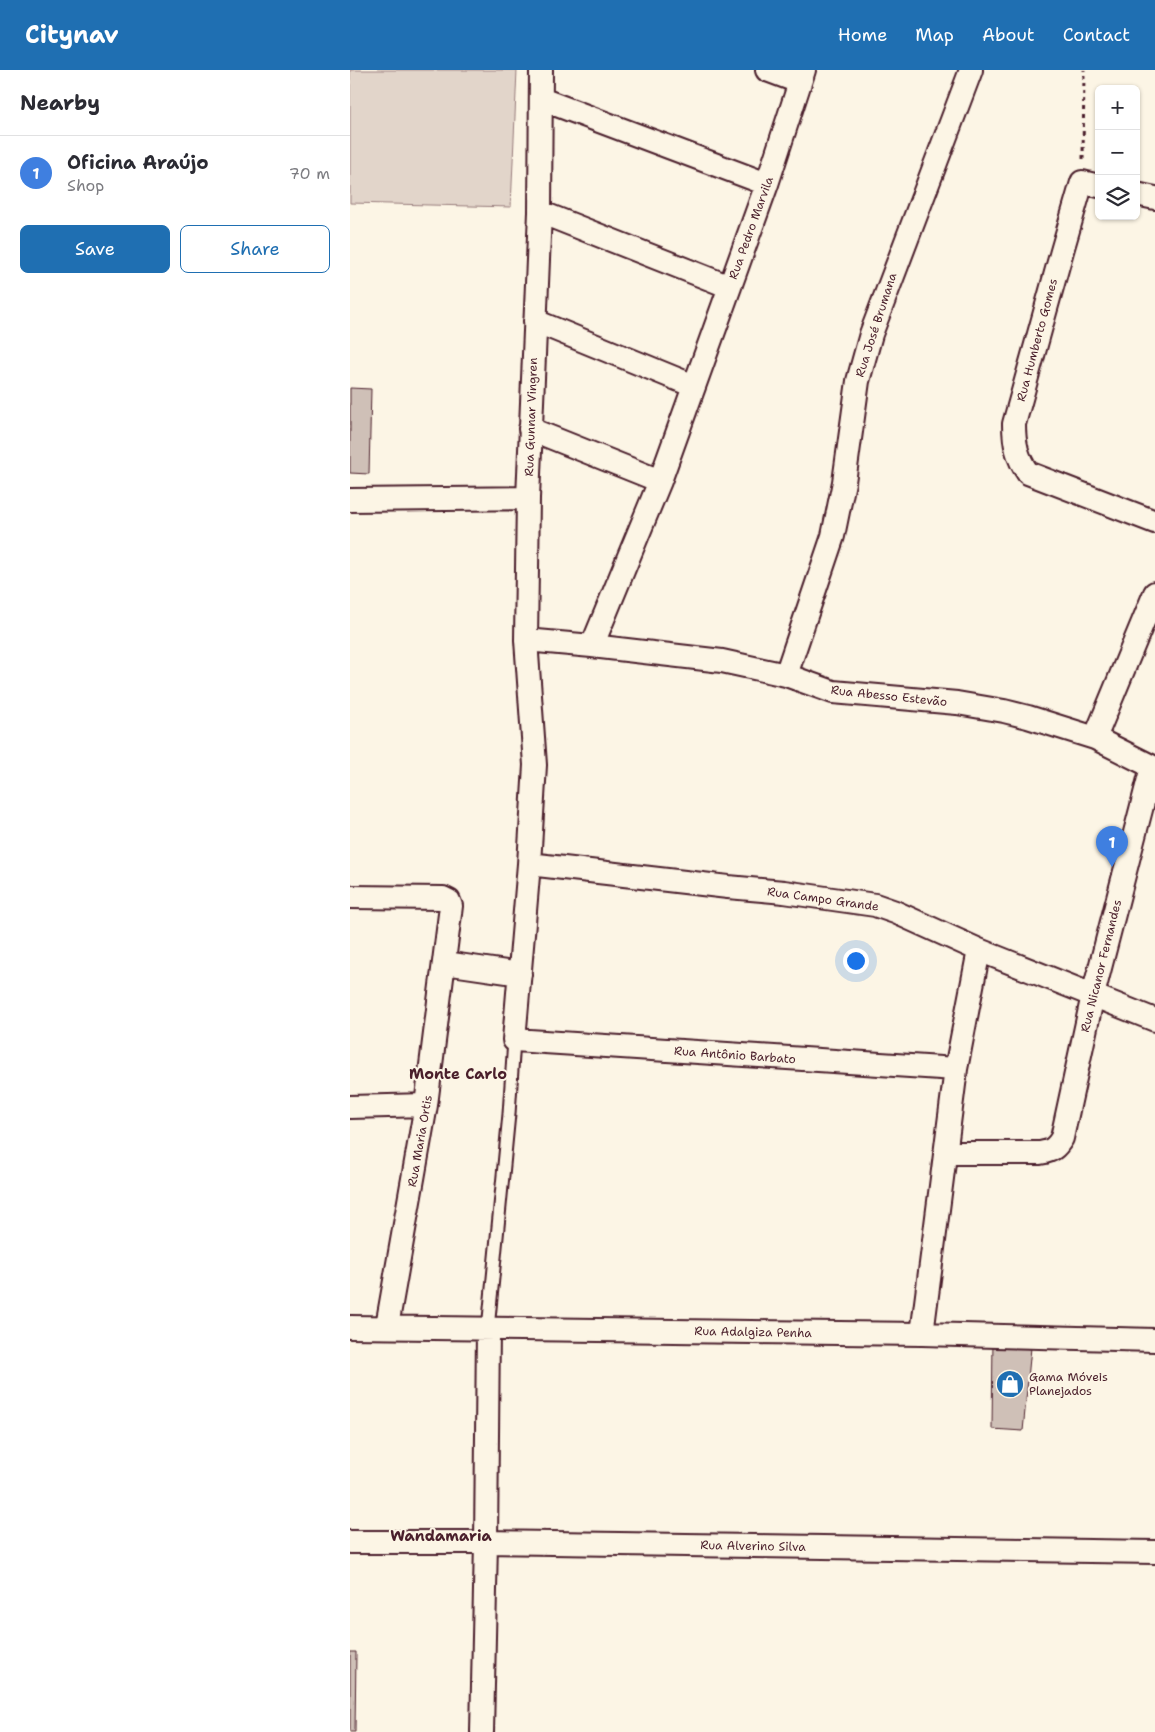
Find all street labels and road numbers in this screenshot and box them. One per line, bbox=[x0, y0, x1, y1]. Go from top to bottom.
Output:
street label: Rua Pedro Marvila bbox=[725, 174, 777, 282]
street label: Rua José Brumana bbox=[852, 270, 901, 379]
street label: Rua Humberto Gomes bbox=[1013, 277, 1061, 403]
street label: Rua Gunnar Vingren bbox=[521, 357, 541, 477]
street label: Rua Abesso Estevão bbox=[830, 682, 948, 710]
street label: Rua Campo Grande bbox=[766, 883, 880, 915]
street label: Rua Nicanor Fernandes bbox=[1077, 898, 1125, 1034]
street label: Rua Antônio Barbato bbox=[674, 1043, 796, 1067]
street label: Rua Maria Ortis bbox=[404, 1094, 436, 1188]
street label: Rua Adalgiza Penha bbox=[694, 1323, 812, 1341]
street label: Rua Alverino Silva bbox=[700, 1537, 806, 1555]

